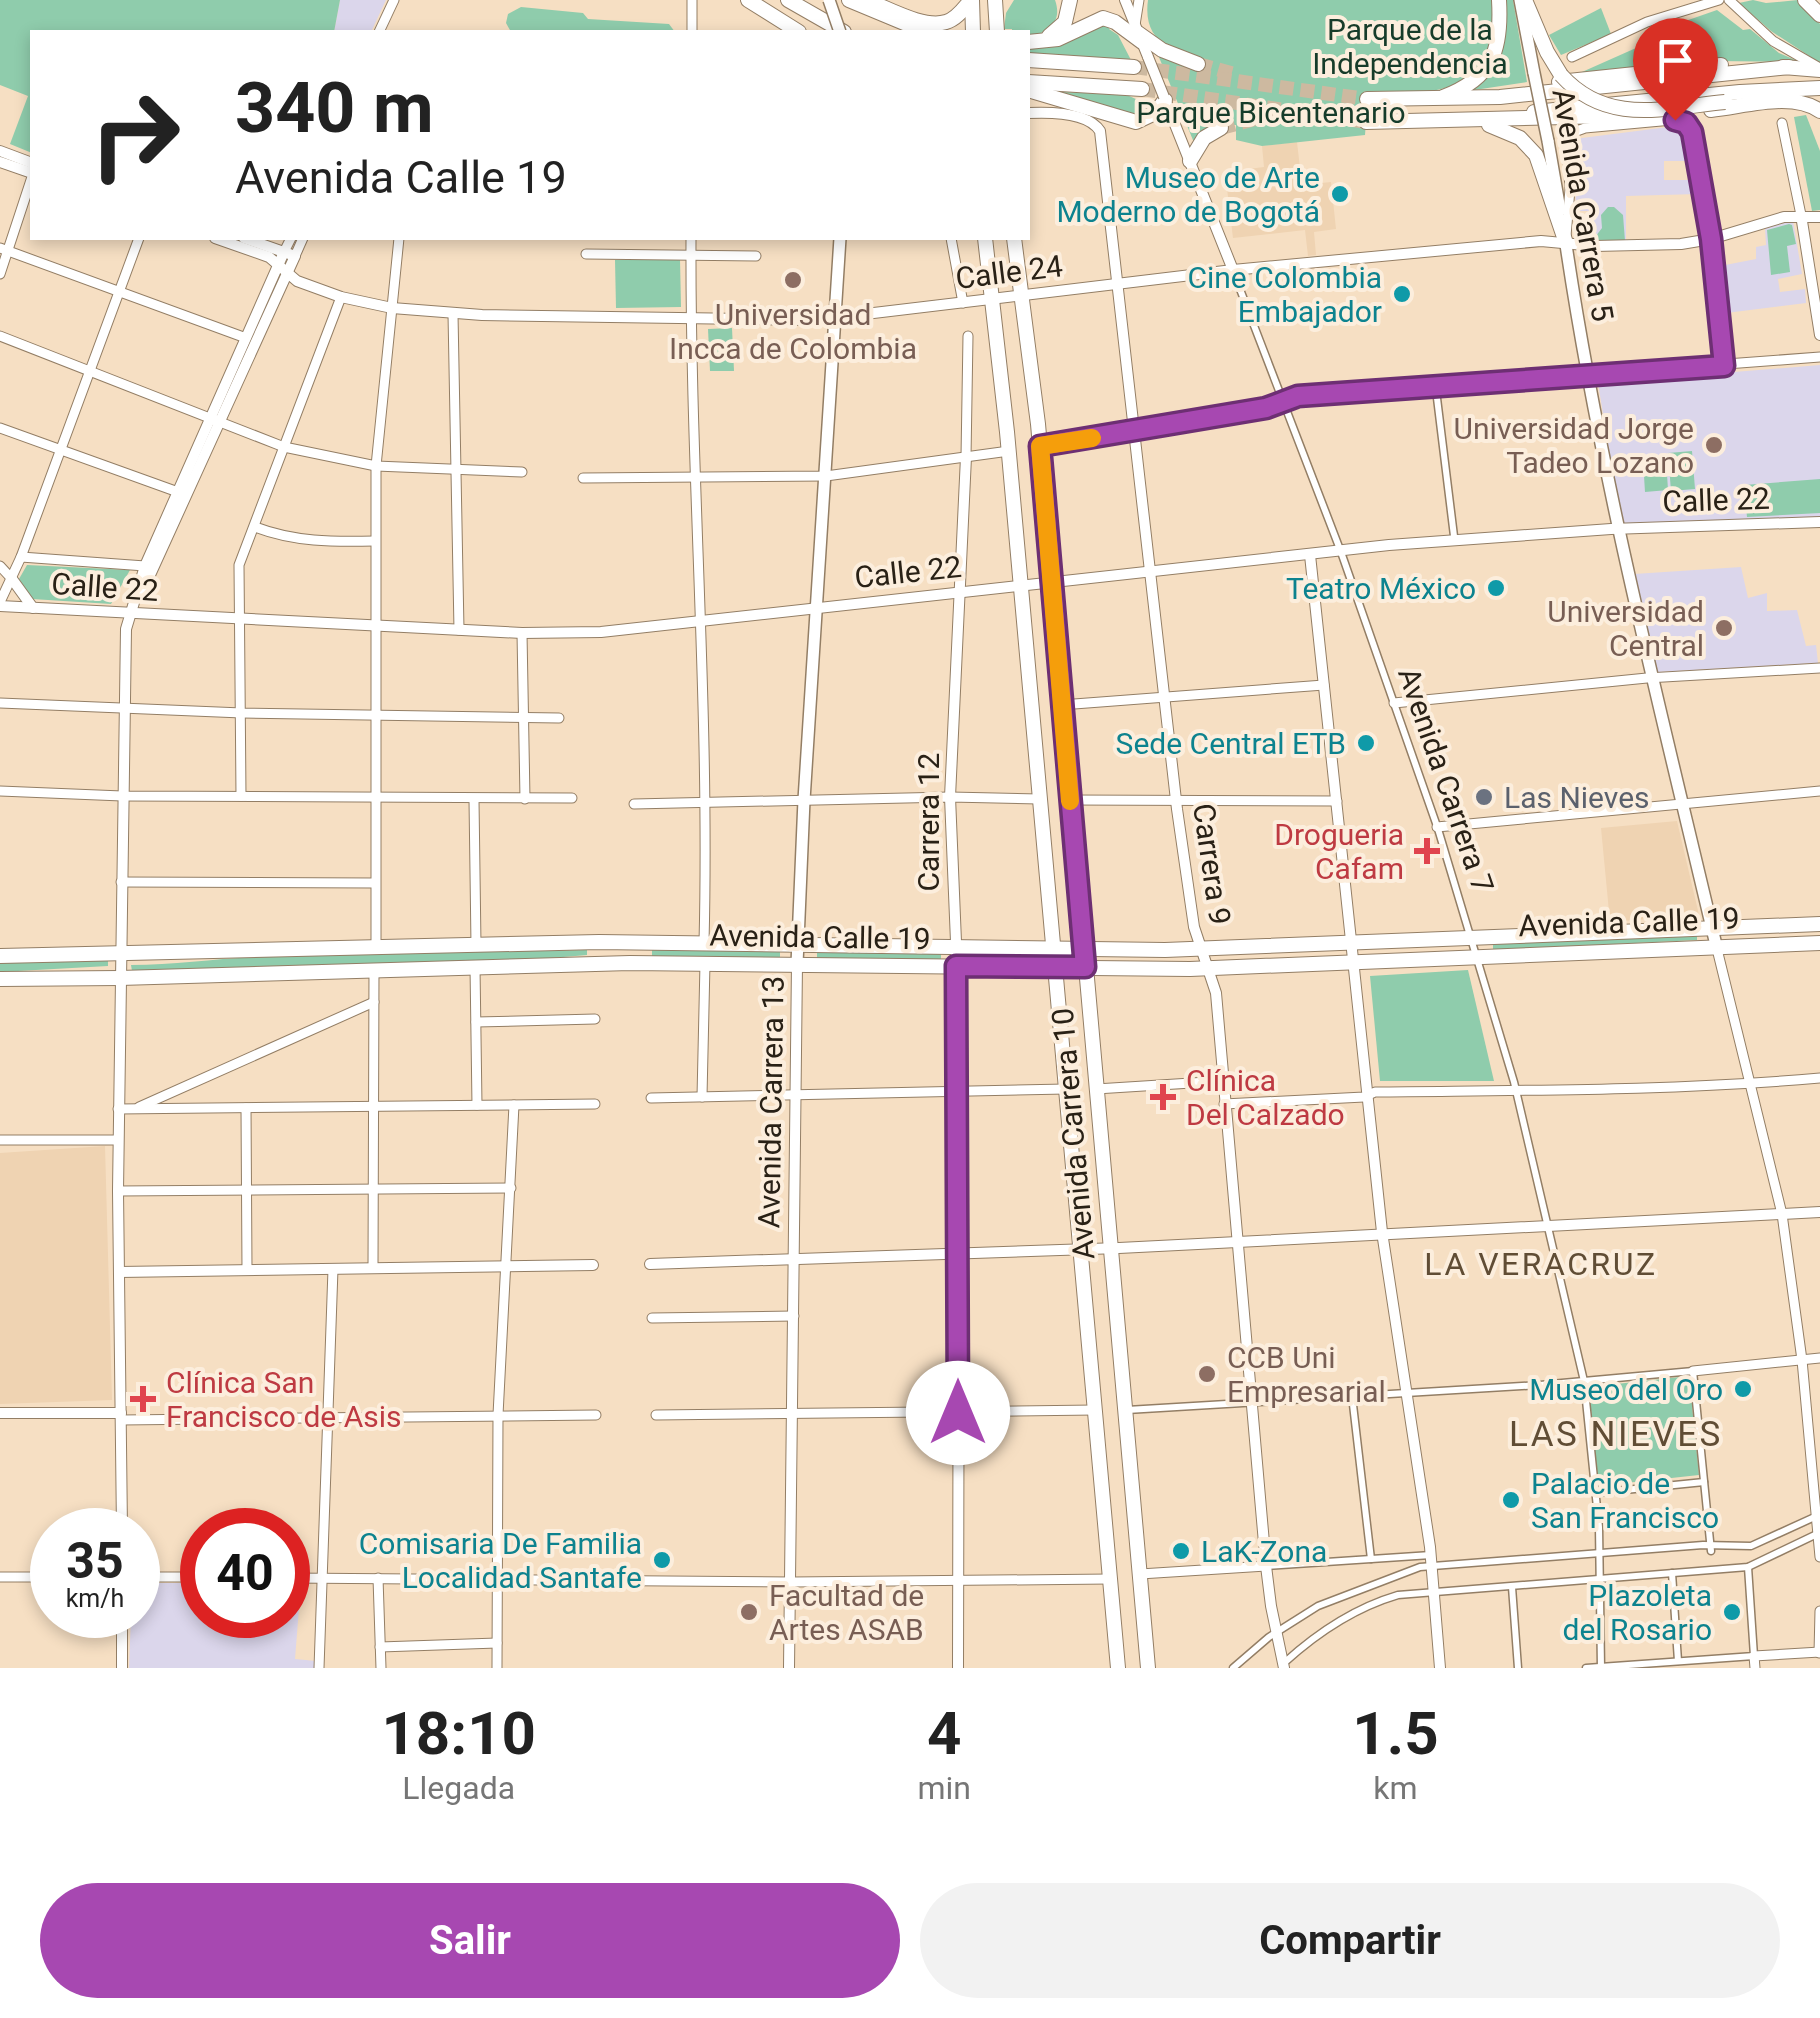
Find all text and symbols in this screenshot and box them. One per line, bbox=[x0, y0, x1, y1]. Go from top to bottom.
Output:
park label: Parque de la Independencia bbox=[1312, 12, 1508, 81]
pin bbox=[1633, 18, 1718, 121]
icon: arrive bbox=[1648, 33, 1703, 88]
text: 340 m bbox=[235, 67, 434, 149]
icon: right bbox=[70, 70, 200, 200]
street label: Avenida Carrera 5 bbox=[1545, 86, 1621, 324]
park label: Parque Bicentenario bbox=[1136, 95, 1406, 130]
text: Avenida Calle 19 bbox=[235, 151, 567, 204]
place label: Museo de Arte Moderno de Bogotá bbox=[1056, 160, 1320, 229]
marker: Museo de Arte Moderno de Bogotá bbox=[1329, 183, 1351, 205]
street label: Calle 24 bbox=[954, 248, 1065, 296]
place label: Cine Colombia Embajador bbox=[1187, 260, 1382, 329]
marker: Universidad Incca de Colombia bbox=[782, 269, 804, 291]
marker: Cine Colombia Embajador bbox=[1391, 283, 1413, 305]
place label: Universidad Incca de Colombia bbox=[669, 297, 917, 366]
place label: Universidad Jorge Tadeo Lozano bbox=[1454, 411, 1694, 480]
marker: Universidad Jorge Tadeo Lozano bbox=[1703, 434, 1725, 456]
street label: Calle 22 bbox=[1662, 481, 1770, 519]
street label: Calle 22 bbox=[853, 549, 963, 595]
street label: Calle 22 bbox=[50, 566, 160, 608]
place label: Teatro México bbox=[1286, 571, 1476, 606]
marker: Teatro México bbox=[1485, 577, 1507, 599]
place label: Universidad Central bbox=[1547, 594, 1704, 663]
marker: Universidad Central bbox=[1713, 617, 1735, 639]
street label: Avenida Carrera 7 bbox=[1391, 663, 1501, 897]
place label: Sede Central ETB bbox=[1116, 726, 1346, 761]
marker: Sede Central ETB bbox=[1355, 732, 1377, 754]
street label: Carrera 12 bbox=[911, 753, 946, 891]
place label: Las Nieves bbox=[1504, 780, 1650, 815]
marker: Las Nieves bbox=[1473, 786, 1495, 808]
street label: Carrera 9 bbox=[1186, 801, 1238, 927]
place label: Drogueria Cafam bbox=[1274, 817, 1404, 886]
marker: Drogueria Cafam bbox=[1414, 838, 1440, 864]
street label: Avenida Calle 19 bbox=[1518, 901, 1740, 943]
street label: Avenida Calle 19 bbox=[709, 918, 931, 956]
street label: Avenida Carrera 13 bbox=[751, 975, 791, 1229]
street label: Avenida Carrera 10 bbox=[1045, 1007, 1101, 1261]
place label: Clínica Del Calzado bbox=[1186, 1063, 1345, 1132]
marker: Clínica Del Calzado bbox=[1150, 1084, 1176, 1110]
district label: LA VERACRUZ bbox=[1424, 1245, 1658, 1283]
place label: CCB Uni Empresarial bbox=[1227, 1340, 1386, 1409]
position arrow bbox=[906, 1361, 1010, 1465]
marker: CCB Uni Empresarial bbox=[1196, 1363, 1218, 1385]
place label: Clínica San Francisco de Asis bbox=[166, 1365, 402, 1434]
place label: Museo del Oro bbox=[1529, 1372, 1723, 1407]
marker: Museo del Oro bbox=[1732, 1378, 1754, 1400]
marker: Clínica San Francisco de Asis bbox=[130, 1386, 156, 1412]
district label: LAS NIEVES bbox=[1509, 1414, 1723, 1455]
place label: Palacio de San Francisco bbox=[1531, 1466, 1719, 1535]
marker: Palacio de San Francisco bbox=[1500, 1489, 1522, 1511]
speed limit sign: 40 bbox=[180, 1508, 310, 1638]
place label: Comisaria De Familia Localidad Santafe bbox=[359, 1526, 642, 1595]
text: 35 bbox=[66, 1532, 124, 1590]
place label: LaK-Zona bbox=[1201, 1534, 1327, 1569]
marker: LaK-Zona bbox=[1170, 1540, 1192, 1562]
marker: Comisaria De Familia Localidad Santafe bbox=[651, 1549, 673, 1571]
place label: Facultad de Artes ASAB bbox=[769, 1578, 924, 1647]
place label: Plazoleta del Rosario bbox=[1562, 1578, 1712, 1647]
text: km/h bbox=[66, 1584, 124, 1613]
marker: Facultad de Artes ASAB bbox=[738, 1601, 760, 1623]
marker: Plazoleta del Rosario bbox=[1721, 1601, 1743, 1623]
text: 18:10 bbox=[381, 1698, 536, 1769]
text: 4 bbox=[927, 1698, 961, 1769]
text: 1.5 bbox=[1352, 1698, 1439, 1769]
text: Llegada bbox=[402, 1769, 515, 1807]
text: min bbox=[917, 1769, 971, 1807]
text: km bbox=[1373, 1769, 1418, 1807]
button: Salir bbox=[40, 1883, 900, 1998]
button: Compartir bbox=[920, 1883, 1780, 1998]

